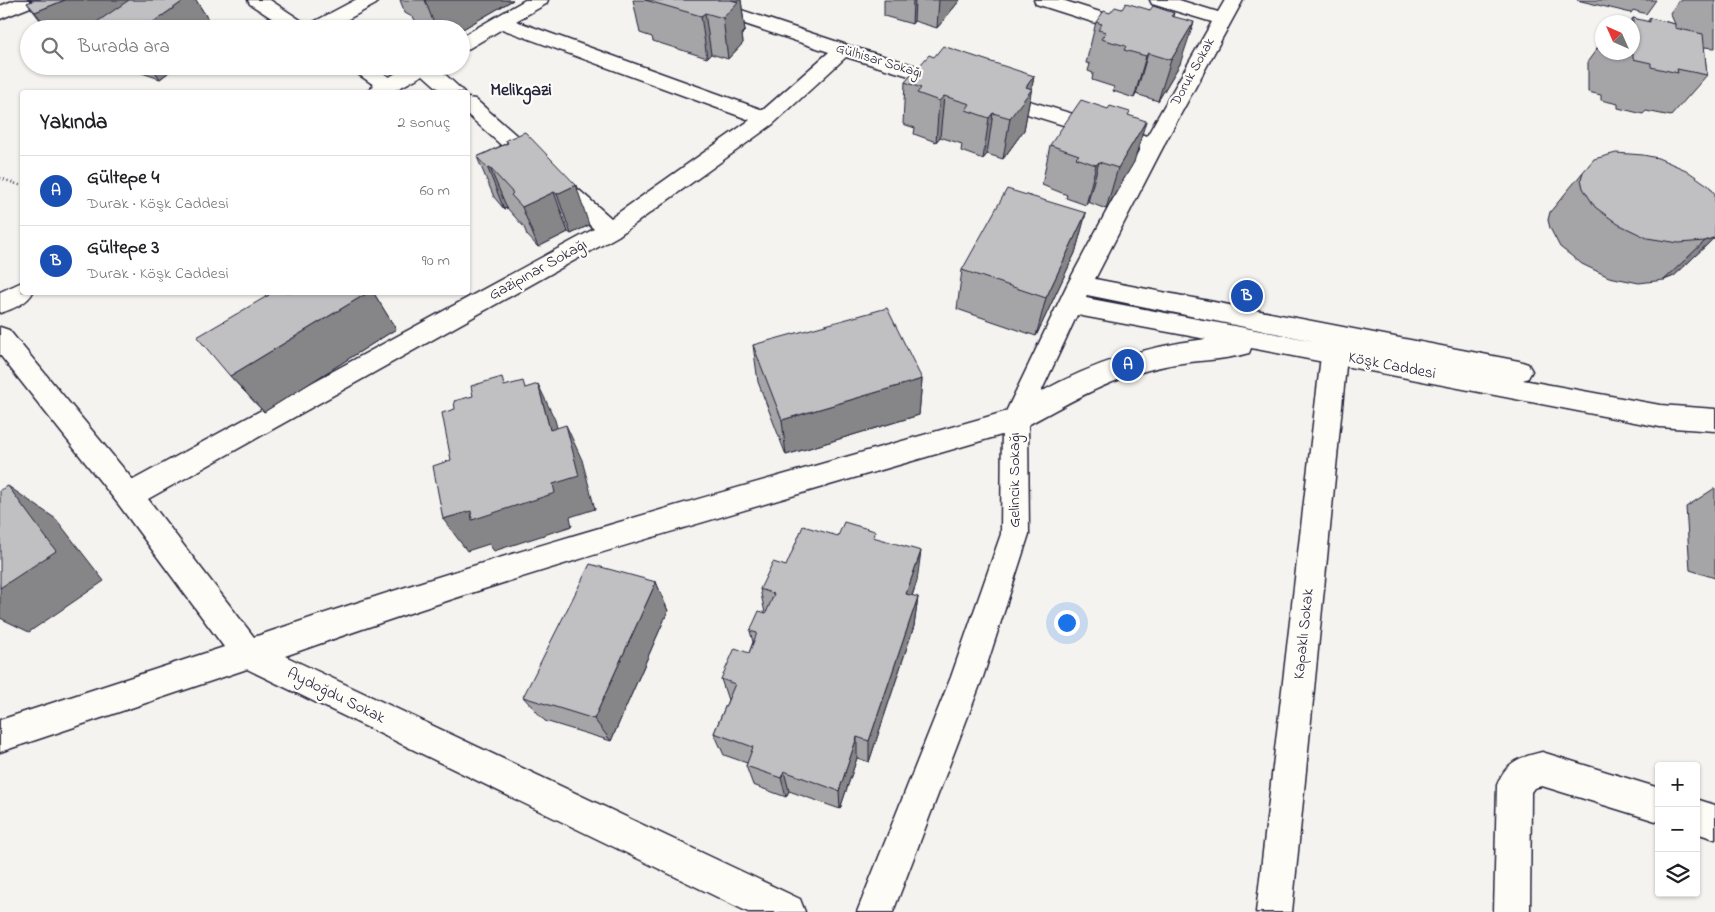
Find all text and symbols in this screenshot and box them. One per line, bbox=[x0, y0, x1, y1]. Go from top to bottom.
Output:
north arrow bbox=[1595, 15, 1640, 60]
search box bbox=[20, 20, 470, 75]
street label: Doruk Sokak bbox=[1165, 33, 1221, 111]
icon: search bbox=[38, 34, 66, 62]
text: Burada ara bbox=[78, 34, 170, 61]
street label: Gülhisar Sokağı bbox=[833, 38, 925, 85]
district label: Melikgazi bbox=[490, 78, 552, 105]
text: Yakında bbox=[40, 108, 107, 138]
text: 2 sonuç bbox=[397, 111, 450, 135]
text: Gültepe 4 bbox=[87, 165, 159, 192]
text: A bbox=[51, 179, 61, 203]
text: 60 m bbox=[420, 179, 450, 203]
text: Durak · Köşk Caddesi bbox=[87, 192, 229, 216]
street label: Gazipınar Sokağı bbox=[484, 233, 592, 307]
text: Gültepe 3 bbox=[87, 235, 159, 262]
text: B bbox=[51, 249, 61, 273]
text: 90 m bbox=[422, 249, 450, 273]
text: Durak · Köşk Caddesi bbox=[87, 262, 229, 286]
pin: B bbox=[1231, 277, 1263, 315]
pin: A bbox=[1112, 346, 1144, 384]
street label: Köşk Caddesi bbox=[1346, 346, 1438, 386]
street label: Gelincik Sokağı bbox=[1003, 432, 1027, 528]
street label: Kapaklı Sokak bbox=[1287, 586, 1321, 681]
your location bbox=[1054, 610, 1080, 636]
street label: Aydoğdu Sokak bbox=[283, 662, 390, 731]
map controls bbox=[1655, 762, 1700, 897]
button: + bbox=[1655, 762, 1700, 807]
button: − bbox=[1655, 807, 1700, 852]
button: layers bbox=[1655, 852, 1700, 897]

